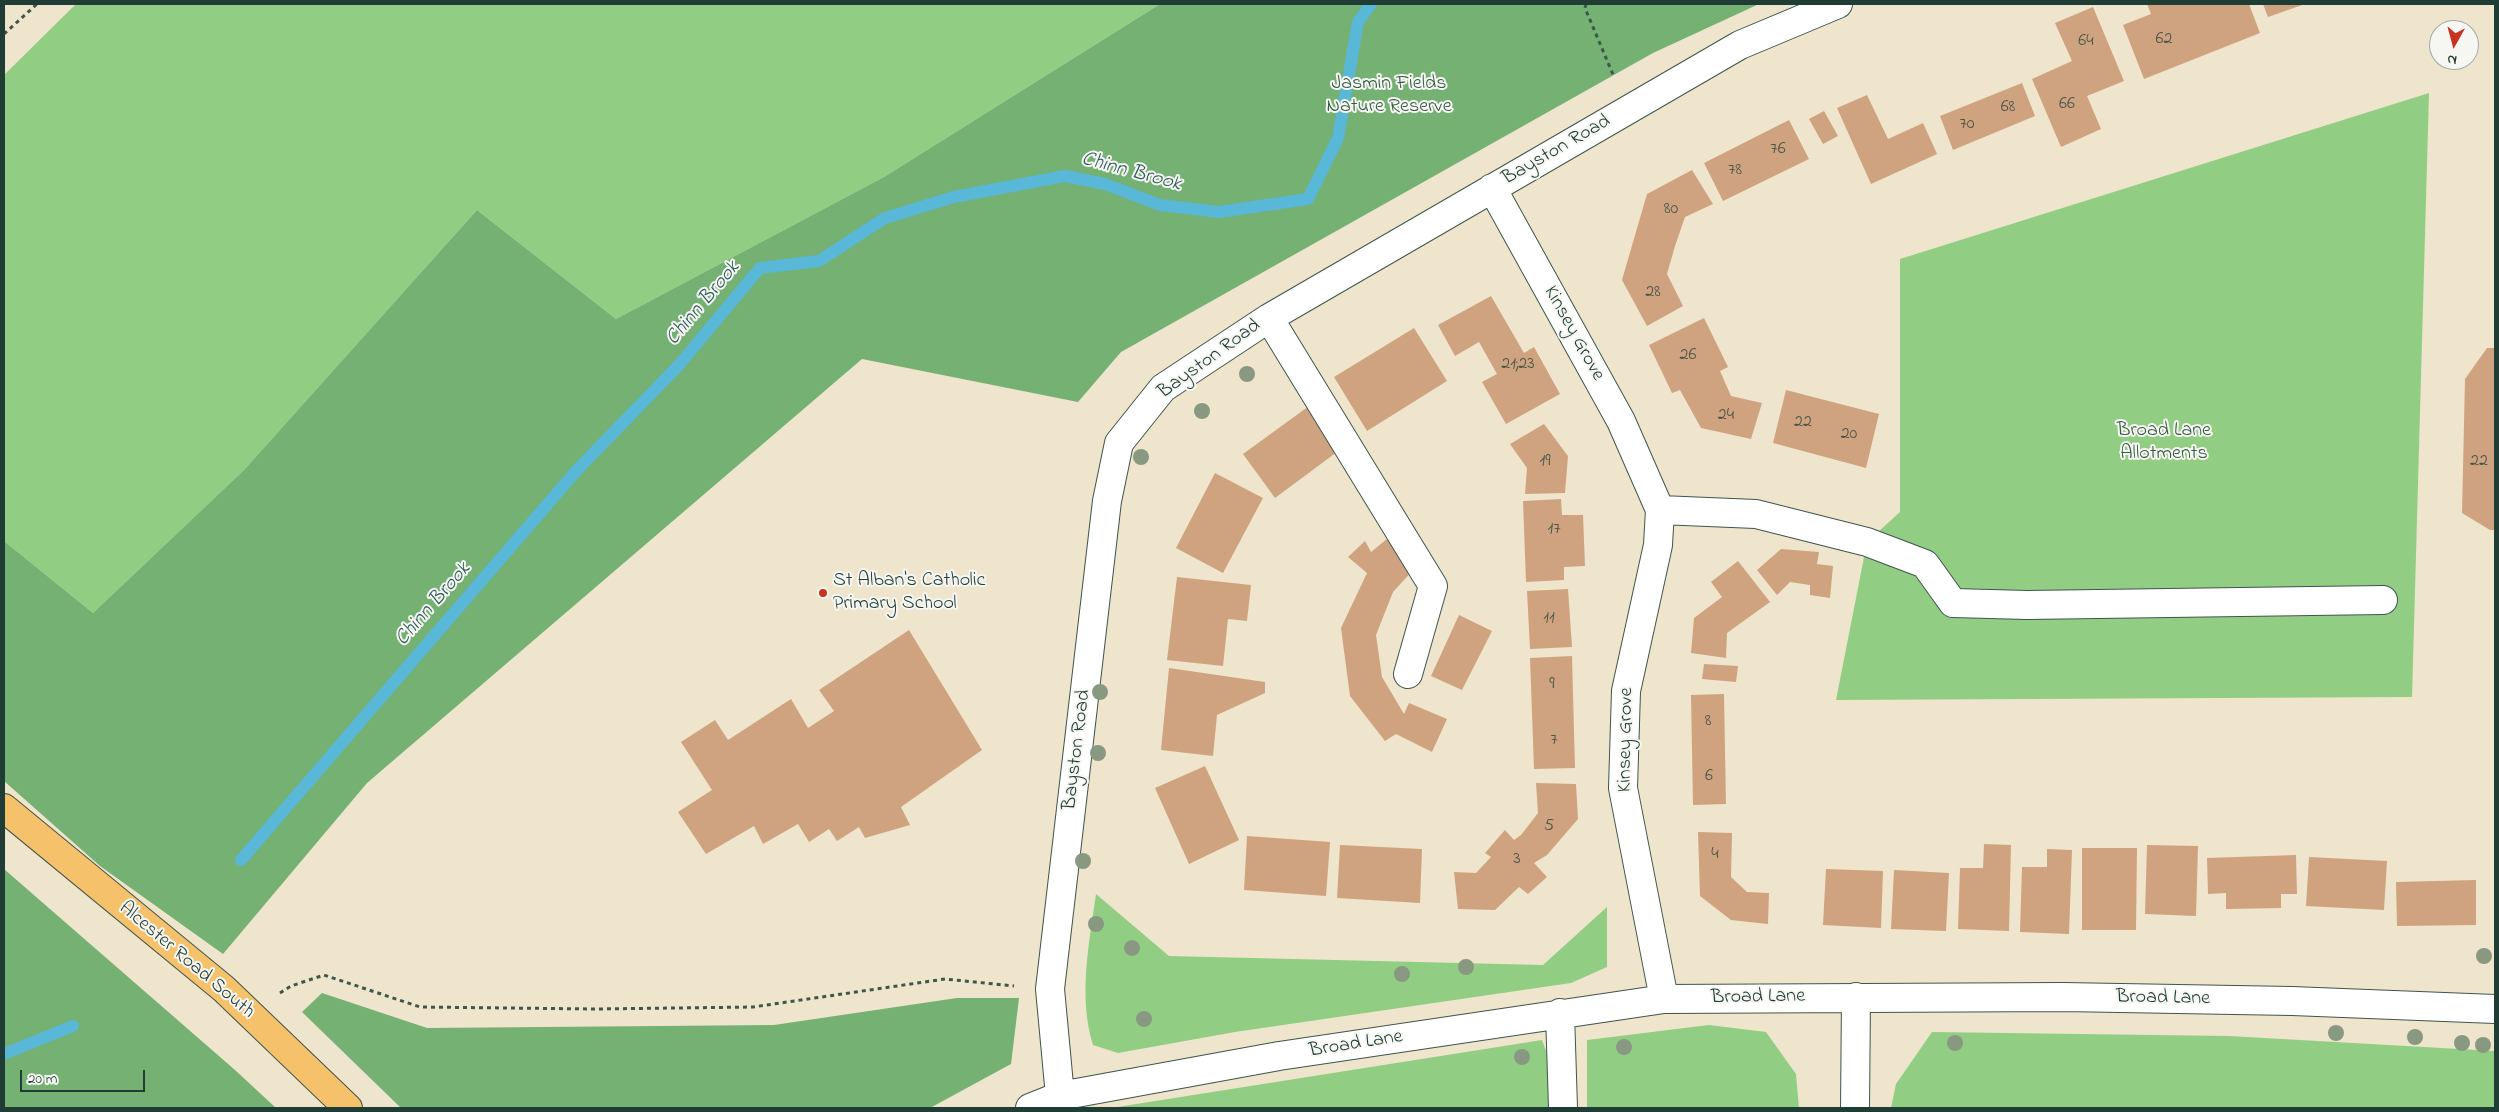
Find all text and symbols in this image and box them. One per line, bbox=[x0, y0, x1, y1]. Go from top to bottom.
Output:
north arrow bbox=[2429, 20, 2479, 70]
house number: 62 bbox=[2156, 29, 2172, 51]
house number: 64 bbox=[2078, 31, 2094, 53]
text: N bbox=[2446, 48, 2458, 70]
park label: Jasmin Fields Nature Reserve bbox=[1326, 73, 1452, 120]
house number: 66 bbox=[2059, 94, 2075, 116]
house number: 68 bbox=[2001, 97, 2015, 119]
street label: Bayston Road bbox=[1499, 110, 1615, 192]
house number: 70 bbox=[1959, 114, 1975, 136]
house number: 76 bbox=[1770, 139, 1786, 161]
water label: Chinn Brook bbox=[1078, 148, 1184, 198]
house number: 78 bbox=[1728, 160, 1742, 182]
house number: 80 bbox=[1664, 199, 1678, 221]
water label: Chinn Brook bbox=[661, 257, 747, 351]
street label: Kinsey Grove bbox=[1537, 282, 1609, 386]
house number: 28 bbox=[1645, 282, 1661, 304]
street label: Bayston Road bbox=[1154, 315, 1266, 405]
house number: 26 bbox=[1680, 345, 1696, 367]
house number: 21;23 bbox=[1501, 354, 1535, 376]
house number: 24 bbox=[1718, 405, 1734, 427]
house number: 22 bbox=[1794, 412, 1812, 434]
park label: Broad Lane Allotments bbox=[2117, 420, 2211, 467]
house number: 20 bbox=[1841, 424, 1857, 446]
house number: 19 bbox=[1539, 451, 1551, 473]
house number: 22 bbox=[2470, 451, 2488, 473]
house number: 17 bbox=[1547, 519, 1561, 541]
water label: Chinn Brook bbox=[391, 558, 477, 652]
place label: St Alban's Catholic Primary School bbox=[833, 570, 985, 617]
marker: St Alban's Catholic Primary School bbox=[817, 587, 829, 599]
house number: 11 bbox=[1543, 608, 1555, 630]
house number: 9 bbox=[1549, 674, 1555, 696]
street label: Kinsey Grove bbox=[1614, 687, 1640, 793]
street label: Bayston Road bbox=[1059, 688, 1097, 812]
house number: 8 bbox=[1705, 711, 1711, 733]
house number: 7 bbox=[1550, 730, 1558, 752]
house number: 6 bbox=[1705, 766, 1713, 788]
house number: 5 bbox=[1544, 816, 1554, 838]
house number: 4 bbox=[1711, 844, 1719, 866]
house number: 3 bbox=[1513, 849, 1521, 871]
street label: Alcester Road South bbox=[113, 897, 259, 1025]
street label: Broad Lane bbox=[1711, 985, 1805, 1011]
street label: Broad Lane bbox=[2116, 986, 2210, 1012]
street label: Broad Lane bbox=[1308, 1026, 1404, 1064]
scale bar bbox=[22, 1060, 148, 1092]
text: 20 m bbox=[28, 1068, 57, 1090]

